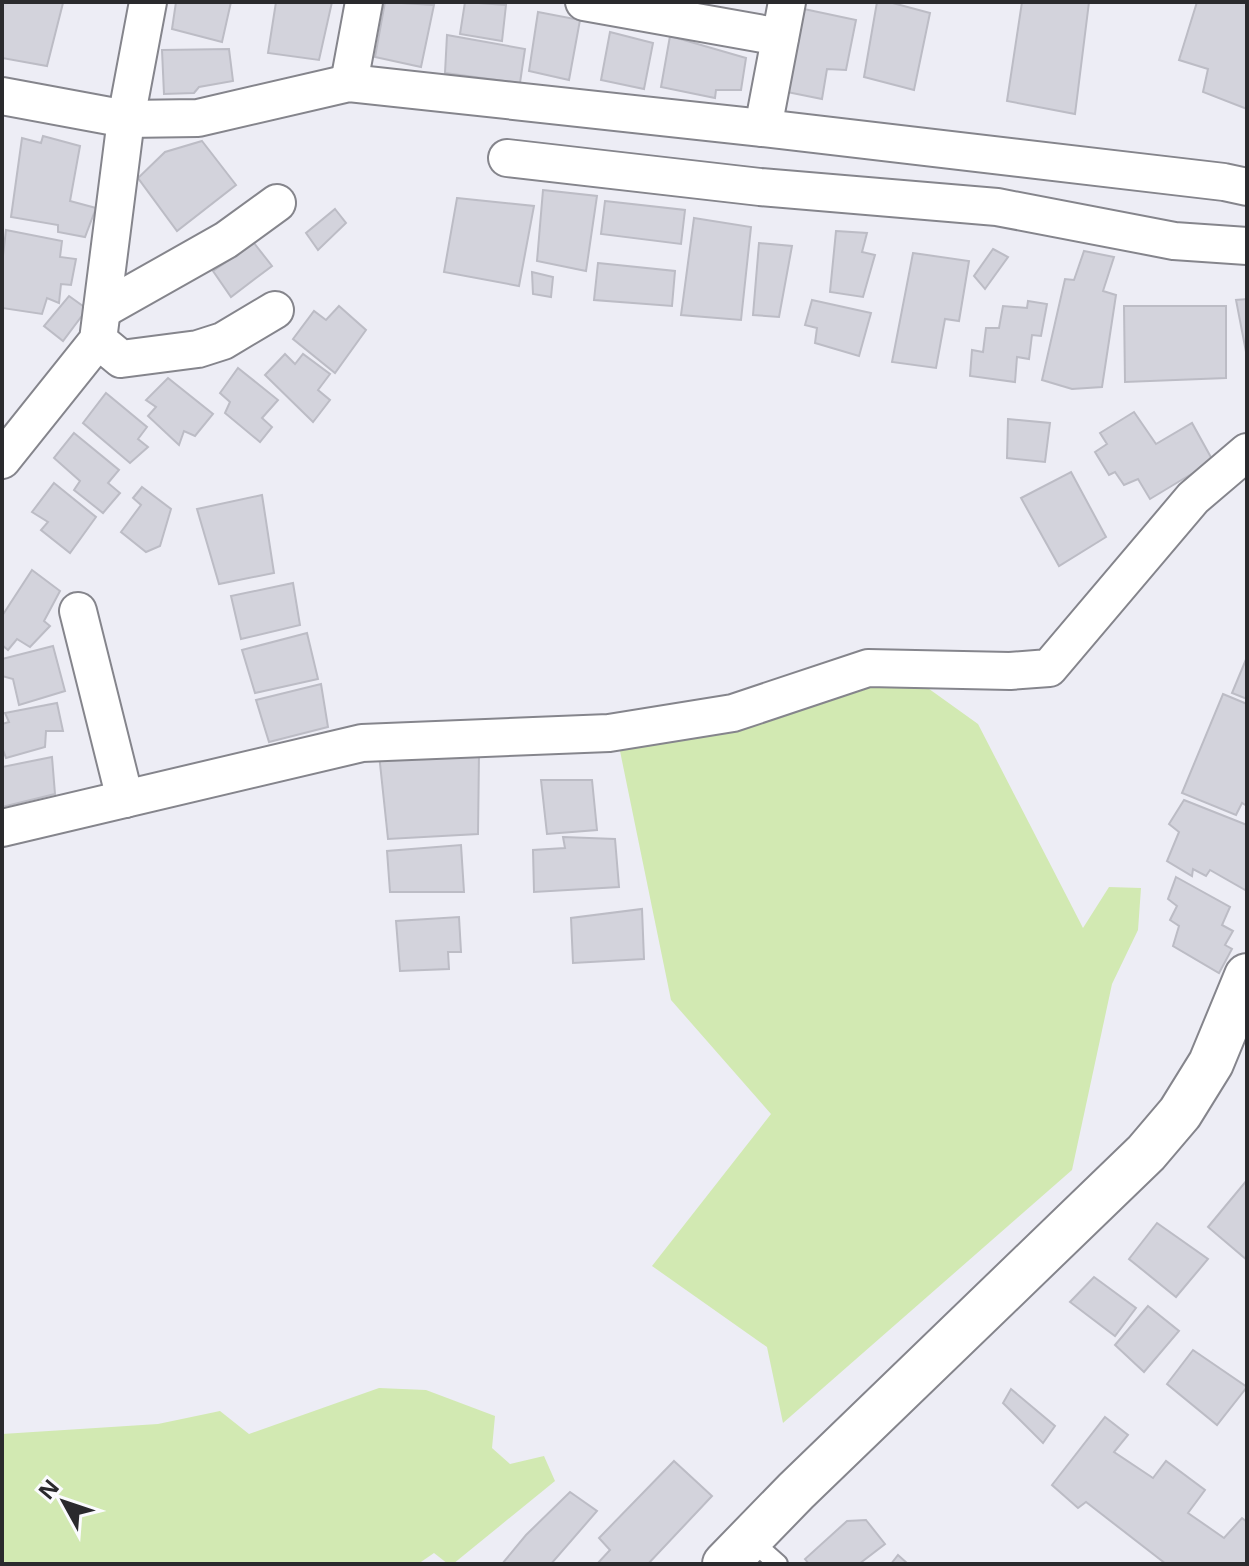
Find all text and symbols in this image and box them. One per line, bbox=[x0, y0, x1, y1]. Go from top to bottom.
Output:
north arrow bbox=[24, 1462, 104, 1542]
text: N bbox=[31, 1472, 65, 1505]

